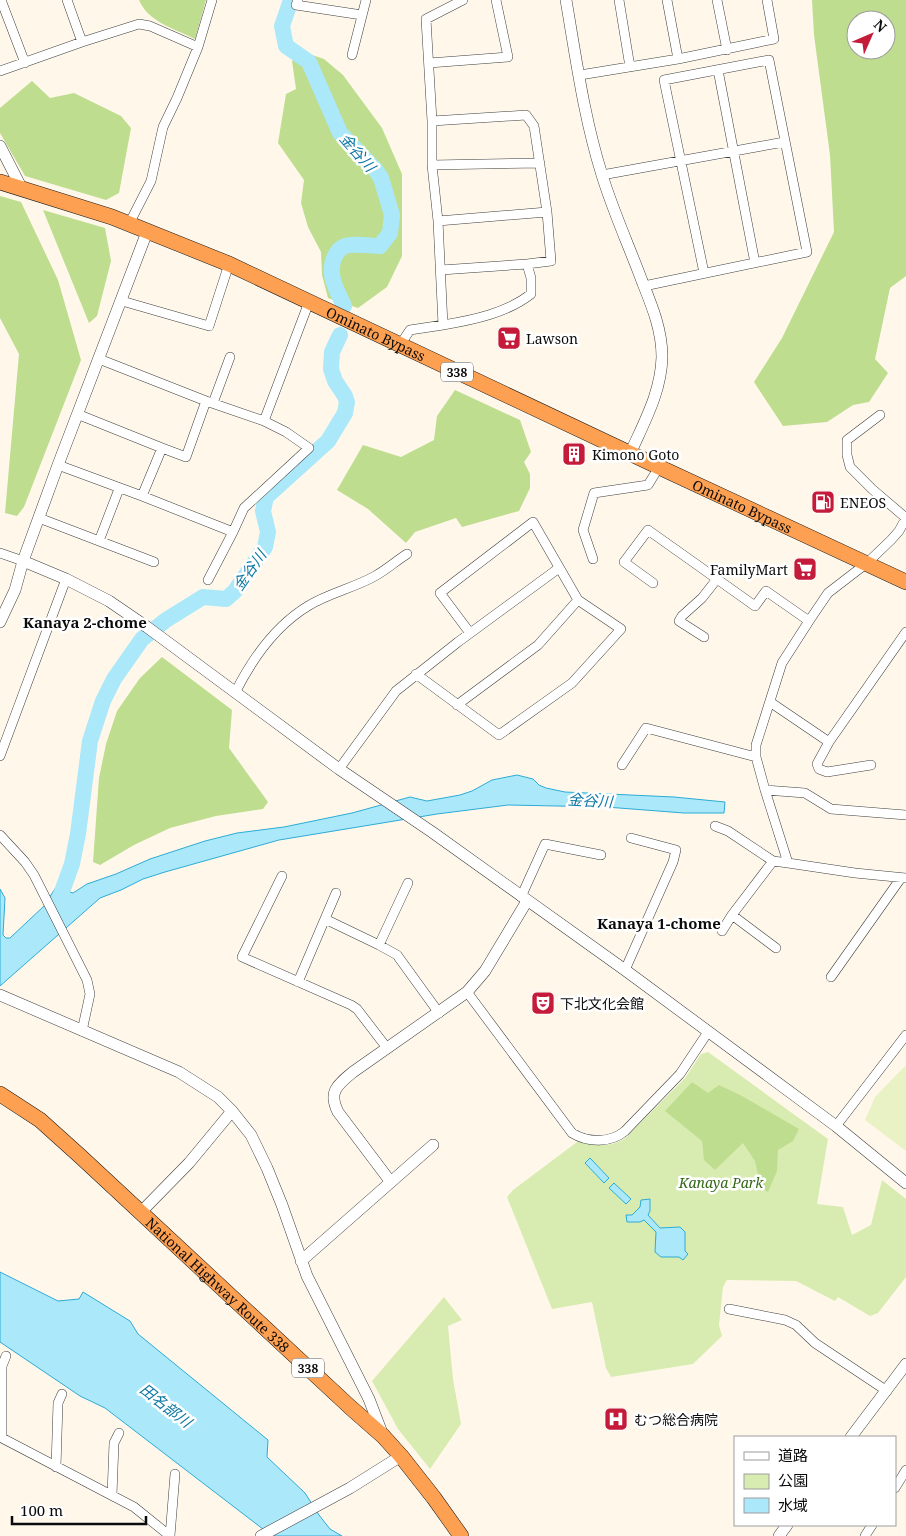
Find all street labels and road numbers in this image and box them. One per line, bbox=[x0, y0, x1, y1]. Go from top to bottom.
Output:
street label: Ominato Bypass bbox=[323, 302, 429, 365]
road number: 338 bbox=[441, 362, 473, 382]
street label: Ominato Bypass bbox=[690, 475, 795, 537]
street label: National Highway Route 338 bbox=[142, 1213, 294, 1356]
road number: 338 bbox=[292, 1359, 324, 1378]

